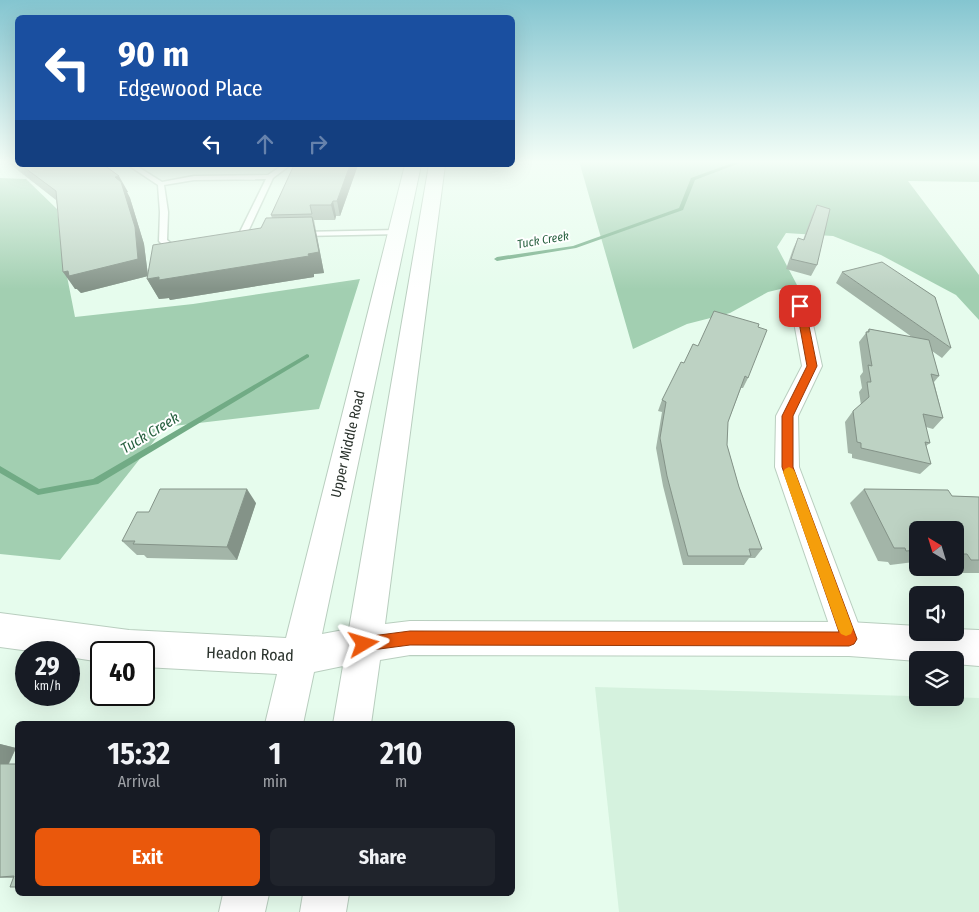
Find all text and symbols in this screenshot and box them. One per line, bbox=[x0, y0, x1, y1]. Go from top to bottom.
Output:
text: 90 m bbox=[118, 33, 189, 75]
icon: left bbox=[35, 35, 100, 100]
text: Edgewood Place bbox=[118, 75, 263, 102]
icon: left bbox=[198, 130, 226, 158]
icon: ahead bbox=[251, 130, 279, 158]
icon: right bbox=[304, 130, 332, 158]
water label: Tuck Creek bbox=[516, 229, 570, 251]
pin bbox=[779, 285, 821, 327]
icon: arrive bbox=[786, 292, 814, 320]
street label: Upper Middle Road bbox=[327, 389, 369, 499]
water label: Tuck Creek bbox=[117, 408, 183, 457]
north arrow bbox=[909, 521, 964, 576]
map controls bbox=[909, 521, 964, 706]
button: sound bbox=[909, 586, 964, 641]
position arrow bbox=[337, 617, 389, 669]
speed limit sign: 40 bbox=[90, 641, 155, 706]
street label: Headon Road bbox=[206, 643, 294, 665]
button: layers bbox=[909, 651, 964, 706]
text: 29 bbox=[35, 652, 60, 682]
text: km/h bbox=[34, 679, 61, 693]
text: 15:32 bbox=[108, 736, 170, 772]
text: 1 bbox=[269, 736, 281, 772]
text: 210 bbox=[380, 736, 422, 772]
text: Arrival bbox=[118, 772, 160, 791]
text: min bbox=[263, 772, 287, 791]
text: m bbox=[395, 772, 407, 791]
button: Exit bbox=[35, 828, 260, 886]
button: Share bbox=[270, 828, 495, 886]

